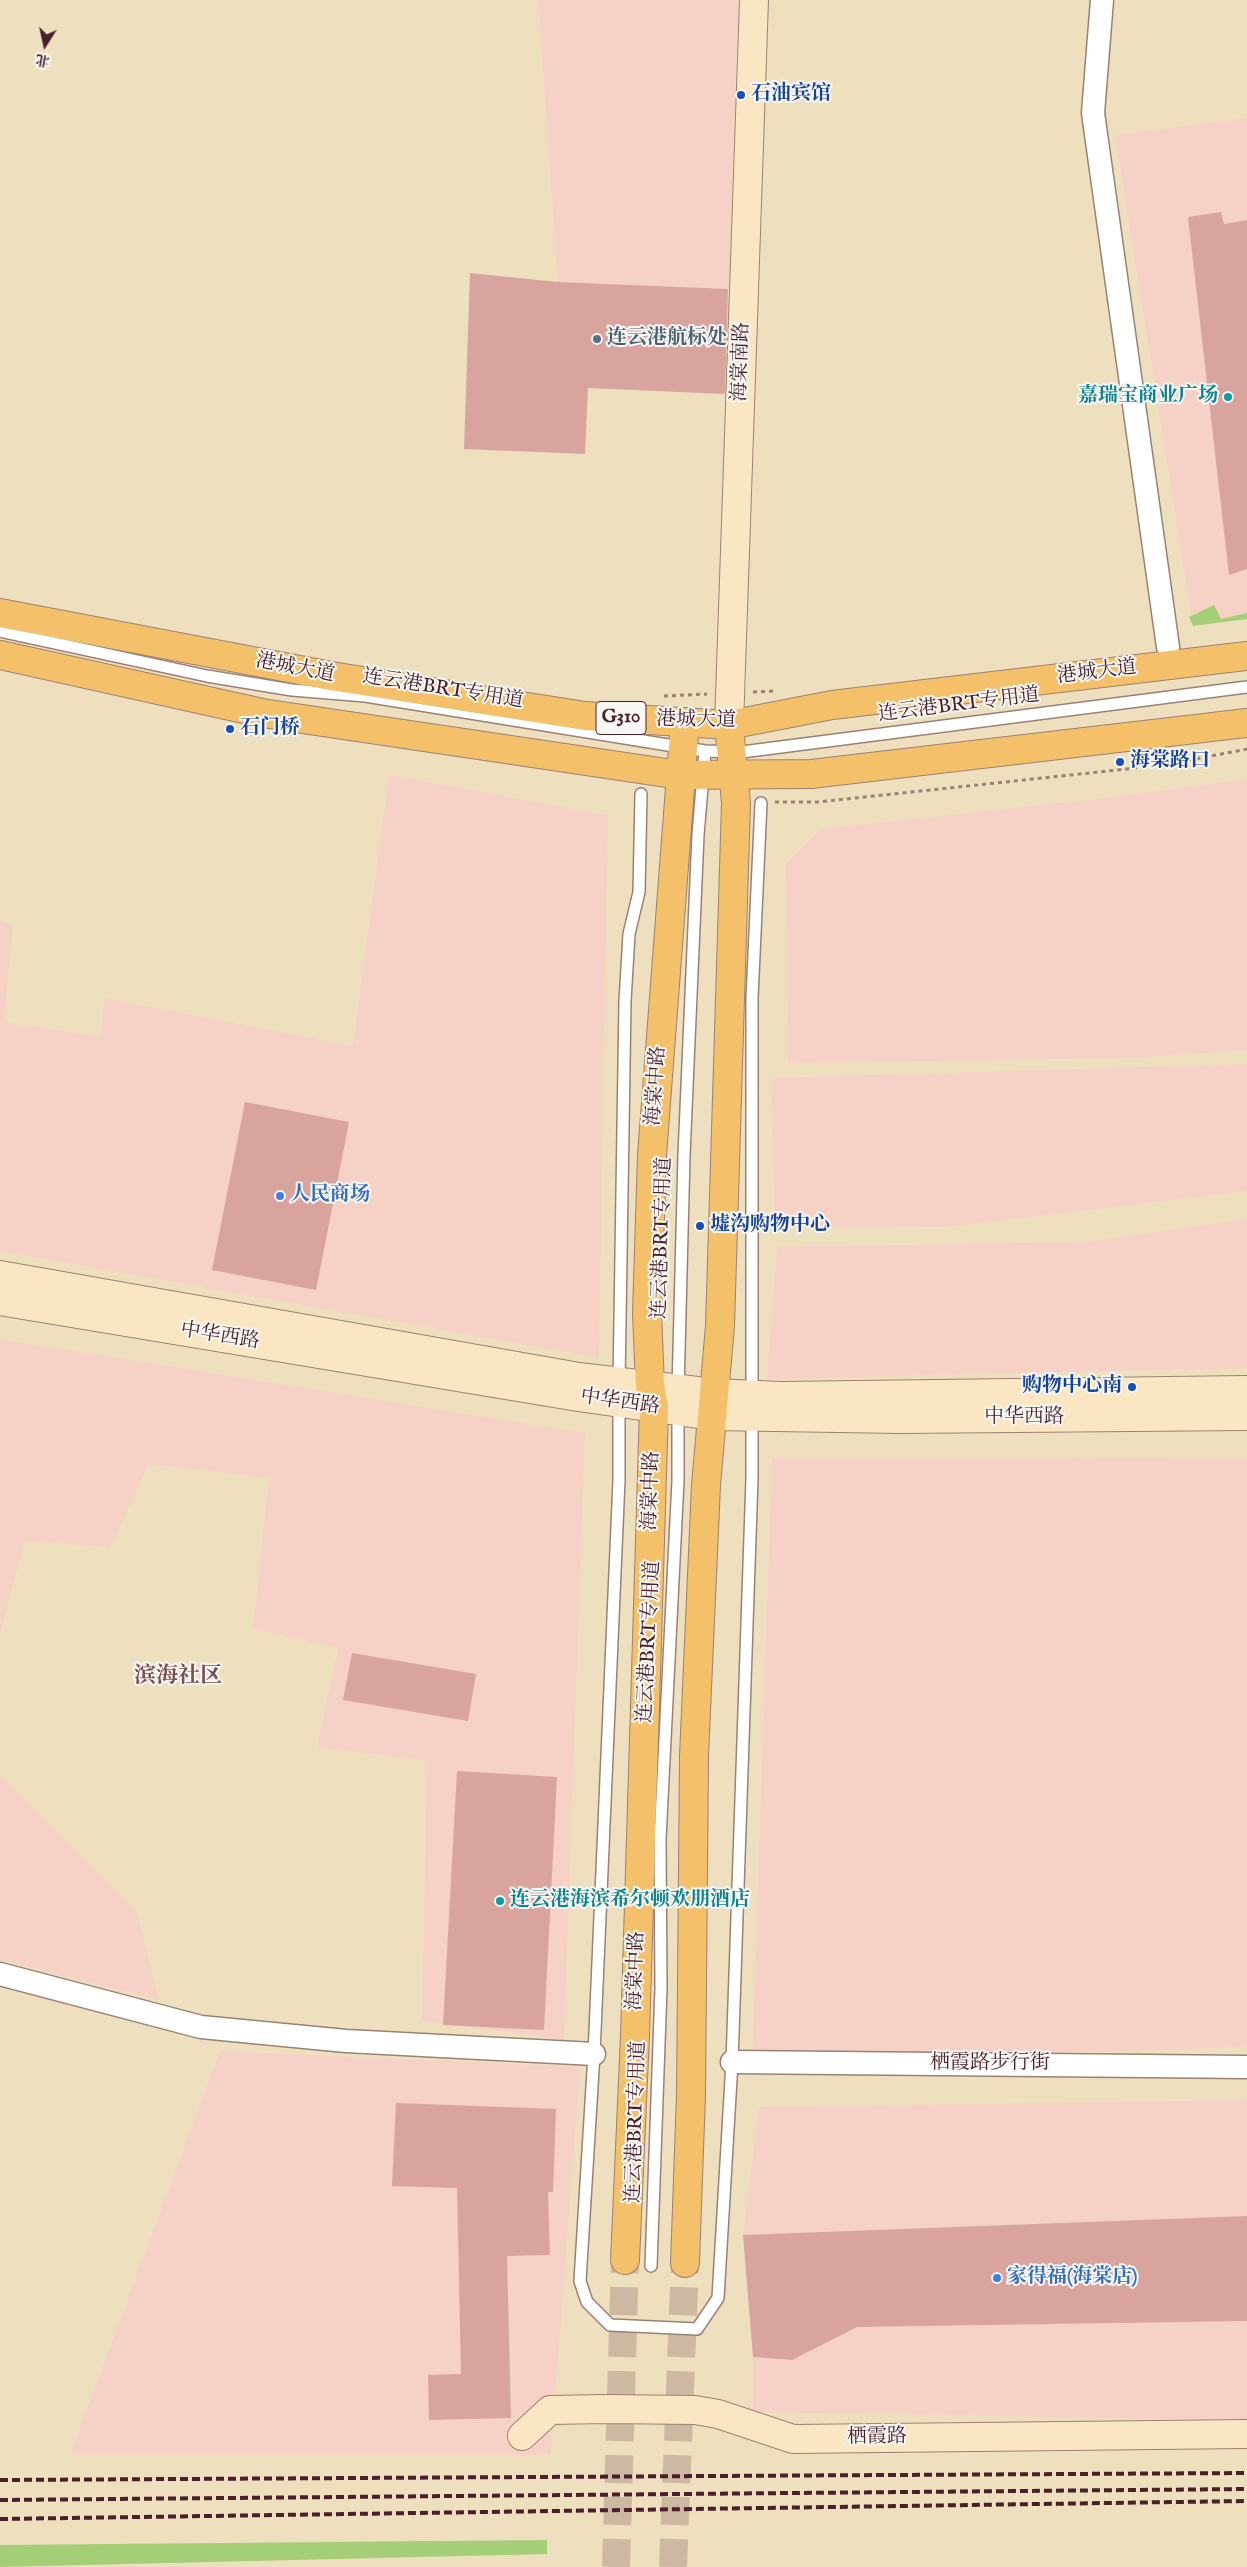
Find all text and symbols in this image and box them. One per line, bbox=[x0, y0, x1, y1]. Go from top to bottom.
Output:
north arrow bbox=[20, 20, 70, 70]
text: 北 bbox=[34, 50, 51, 70]
place label: 石油宾馆 bbox=[751, 83, 831, 107]
marker: 石油宾馆 bbox=[735, 89, 747, 101]
street label: 海棠南路 bbox=[729, 322, 755, 402]
place label: 连云港航标处 bbox=[607, 327, 727, 351]
marker: 连云港航标处 bbox=[591, 333, 603, 345]
place label: 嘉瑞宝商业广场 bbox=[1078, 385, 1218, 409]
marker: 嘉瑞宝商业广场 bbox=[1222, 391, 1234, 403]
street label: 港城大道 bbox=[253, 650, 337, 688]
street label: 港城大道 bbox=[1056, 656, 1138, 690]
street label: 连云港BRT专用道 bbox=[361, 665, 525, 715]
street label: 连云港BRT专用道 bbox=[877, 684, 1041, 728]
road number: G310 bbox=[596, 701, 646, 734]
street label: 港城大道 bbox=[656, 708, 736, 734]
place label: 石门桥 bbox=[240, 717, 300, 741]
marker: 石门桥 bbox=[224, 723, 236, 735]
place label: 海棠路口 bbox=[1130, 750, 1210, 774]
marker: 海棠路口 bbox=[1114, 756, 1126, 768]
street label: 海棠中路 bbox=[642, 1045, 672, 1127]
street label: 连云港BRT专用道 bbox=[648, 1156, 678, 1320]
place label: 人民商场 bbox=[290, 1184, 370, 1208]
marker: 人民商场 bbox=[274, 1190, 286, 1202]
place label: 墟沟购物中心 bbox=[710, 1214, 830, 1238]
marker: 墟沟购物中心 bbox=[694, 1220, 706, 1232]
street label: 中华西路 bbox=[179, 1319, 261, 1355]
place label: 购物中心南 bbox=[1022, 1375, 1122, 1399]
marker: 购物中心南 bbox=[1126, 1381, 1138, 1393]
street label: 中华西路 bbox=[579, 1386, 661, 1420]
street label: 中华西路 bbox=[984, 1406, 1064, 1430]
street label: 海棠中路 bbox=[639, 1451, 665, 1531]
street label: 连云港BRT专用道 bbox=[634, 1560, 666, 1724]
district label: 滨海社区 bbox=[134, 1664, 222, 1690]
place label: 连云港海滨希尔顿欢朋酒店 bbox=[510, 1889, 750, 1913]
marker: 连云港海滨希尔顿欢朋酒店 bbox=[494, 1895, 506, 1907]
street label: 海棠中路 bbox=[624, 1931, 650, 2011]
street label: 连云港BRT专用道 bbox=[622, 2040, 652, 2204]
street label: 栖霞路步行街 bbox=[930, 2052, 1050, 2076]
place label: 家得福(海棠店) bbox=[1007, 2266, 1137, 2290]
marker: 家得福(海棠店) bbox=[991, 2272, 1003, 2284]
street label: 栖霞路 bbox=[847, 2425, 907, 2451]

